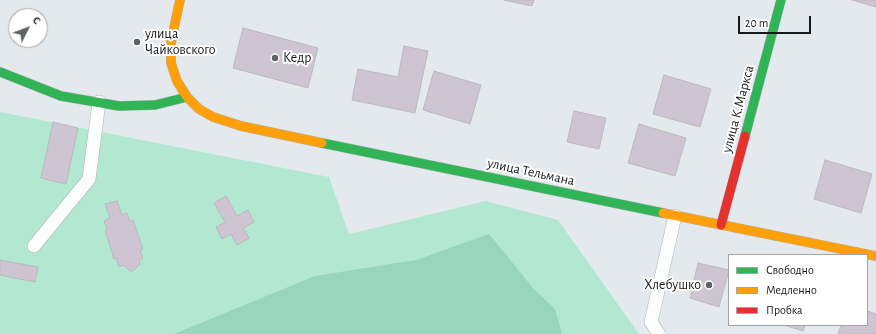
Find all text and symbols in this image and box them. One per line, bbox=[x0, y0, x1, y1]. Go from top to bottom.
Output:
north arrow bbox=[8, 8, 48, 48]
scale bar bbox=[740, 8, 813, 34]
text: С bbox=[30, 14, 43, 26]
text: 20 m bbox=[745, 17, 768, 29]
place label: улица Чайковского bbox=[145, 26, 216, 58]
marker: улица Чайковского bbox=[132, 37, 142, 47]
place label: Кедр bbox=[283, 50, 311, 66]
marker: Кедр bbox=[270, 53, 280, 63]
street label: улица К.Маркса bbox=[718, 63, 758, 155]
street label: улица Тельмана bbox=[486, 155, 576, 189]
legend bbox=[728, 254, 868, 326]
text: Свободно bbox=[766, 264, 814, 276]
place label: Хлебушко bbox=[644, 277, 701, 293]
marker: Хлебушко bbox=[704, 280, 714, 290]
text: Медленно bbox=[766, 284, 817, 296]
text: Пробка bbox=[766, 304, 803, 316]

